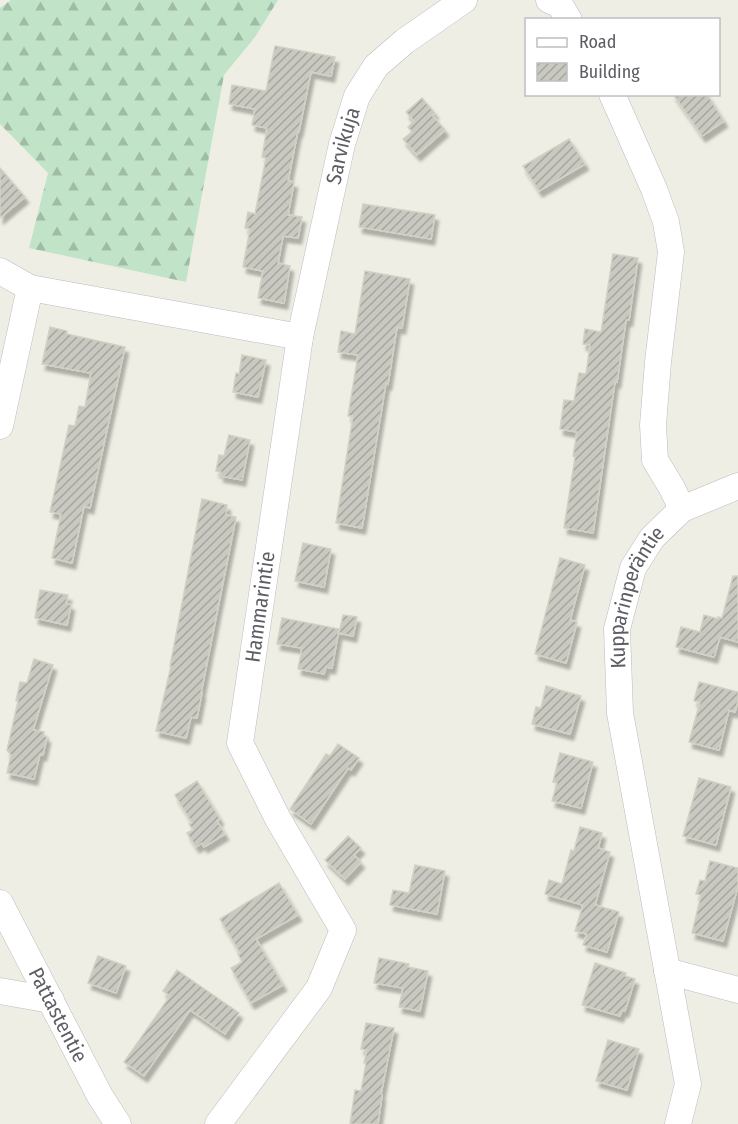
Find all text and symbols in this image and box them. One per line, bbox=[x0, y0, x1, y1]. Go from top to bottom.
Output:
legend bbox=[525, 18, 720, 96]
text: Road bbox=[579, 31, 616, 53]
text: Building bbox=[579, 61, 640, 83]
street label: Sarvikuja bbox=[321, 104, 366, 187]
street label: Kupparinperäntie bbox=[604, 520, 670, 669]
street label: Hammarintie bbox=[239, 550, 281, 664]
street label: Pattastentie bbox=[23, 963, 93, 1067]

